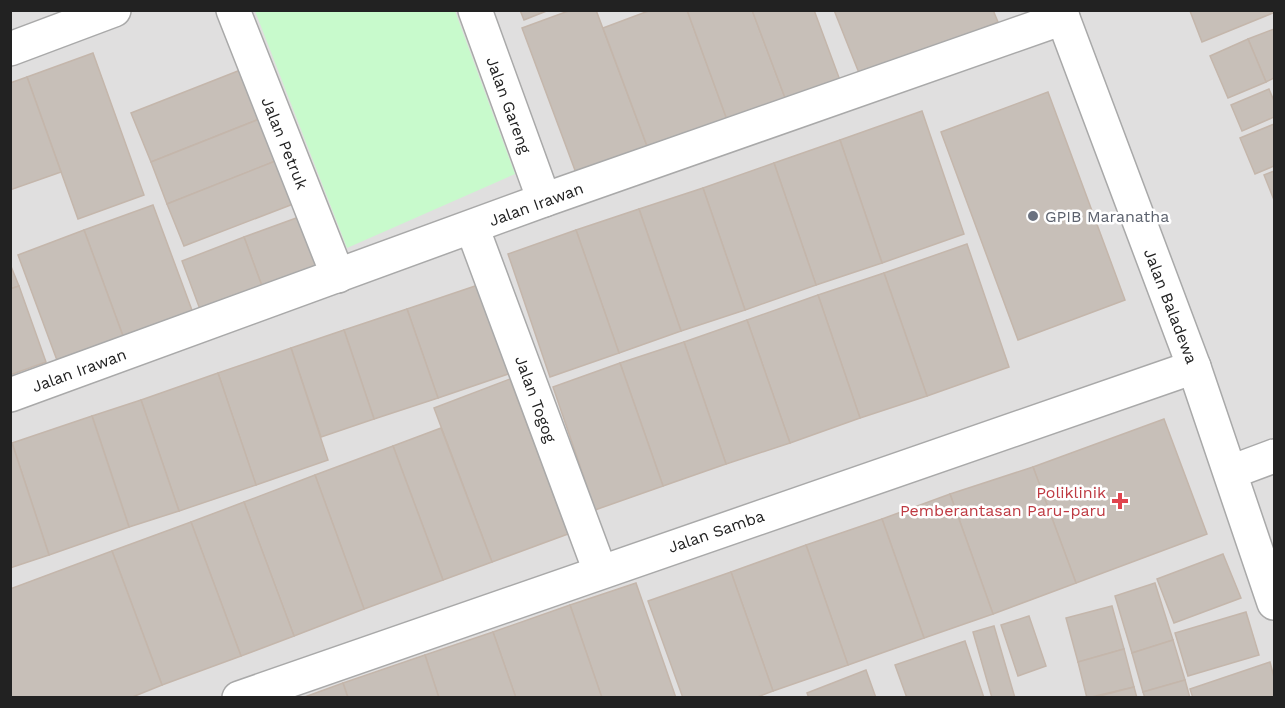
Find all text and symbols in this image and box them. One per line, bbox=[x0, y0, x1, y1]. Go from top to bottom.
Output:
street label: Jalan Gareng bbox=[482, 54, 535, 157]
street label: Jalan Petruk bbox=[257, 94, 312, 192]
street label: Jalan Irawan bbox=[486, 179, 586, 230]
place label: GPIB Maranatha bbox=[1045, 207, 1169, 226]
marker: GPIB Maranatha bbox=[1026, 209, 1040, 223]
street label: Jalan Baladewa bbox=[1140, 246, 1201, 366]
street label: Jalan Irawan bbox=[29, 345, 129, 396]
street label: Jalan Togog bbox=[511, 353, 560, 446]
place label: Poliklinik Pemberantasan Paru-paru bbox=[900, 483, 1106, 520]
marker: Poliklinik Pemberantasan Paru-paru bbox=[1111, 492, 1129, 510]
street label: Jalan Samba bbox=[665, 506, 767, 557]

